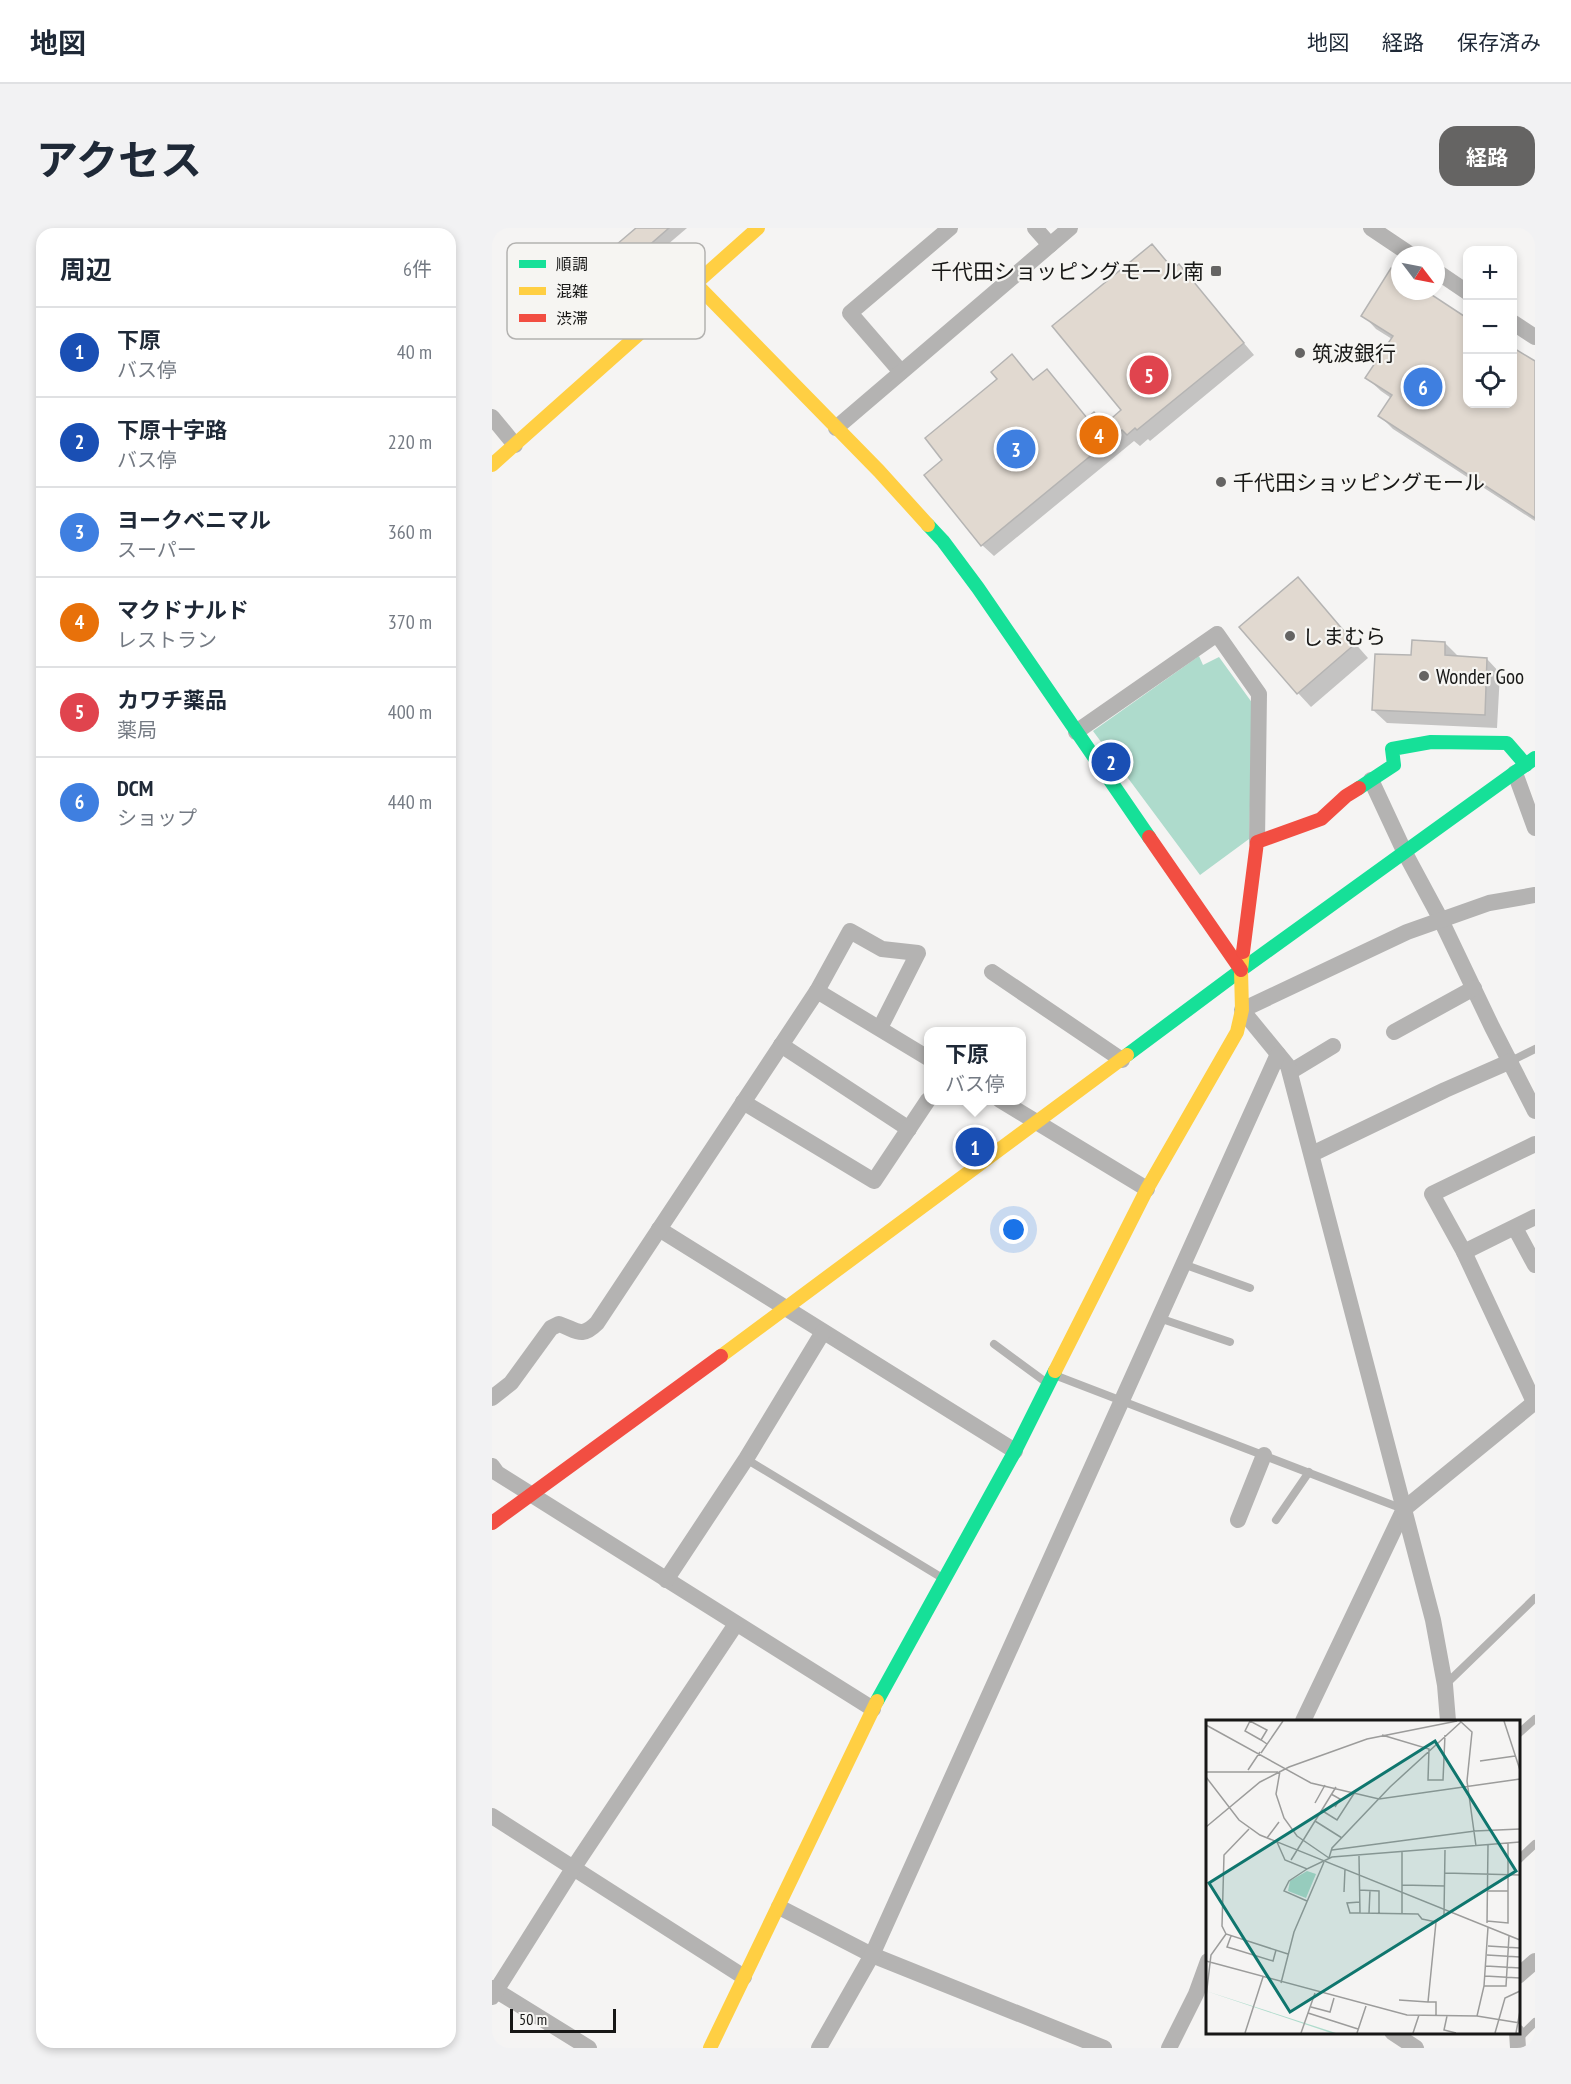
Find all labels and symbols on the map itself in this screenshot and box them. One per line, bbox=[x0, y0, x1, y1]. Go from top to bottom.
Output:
legend bbox=[507, 243, 705, 339]
north arrow bbox=[1391, 246, 1445, 300]
text: 順調 bbox=[556, 254, 588, 274]
place label: 千代田ショッピングモール南 bbox=[931, 258, 1204, 285]
marker: 千代田ショッピングモール南 bbox=[1209, 264, 1223, 278]
text: 混雑 bbox=[556, 281, 588, 301]
text: 渋滞 bbox=[556, 308, 588, 328]
place label: 筑波銀行 bbox=[1312, 340, 1396, 367]
marker: 筑波銀行 bbox=[1293, 346, 1307, 360]
pin: 5 bbox=[1130, 352, 1168, 398]
pin: 6 bbox=[1404, 364, 1442, 410]
pin: 4 bbox=[1080, 412, 1118, 458]
pin: 3 bbox=[996, 426, 1036, 472]
place label: 千代田ショッピングモール bbox=[1233, 469, 1485, 496]
marker: 千代田ショッピングモール bbox=[1214, 475, 1228, 489]
place label: しまむら bbox=[1302, 623, 1386, 650]
marker: しまむら bbox=[1283, 629, 1297, 643]
place label: Wonder Goo bbox=[1436, 663, 1524, 690]
marker: Wonder Goo bbox=[1417, 669, 1431, 683]
pin: 2 bbox=[1092, 740, 1130, 784]
pin: 1 bbox=[956, 1124, 994, 1170]
your location bbox=[999, 1215, 1028, 1244]
inset map bbox=[1206, 1720, 1520, 2033]
scale bar bbox=[510, 2006, 616, 2034]

